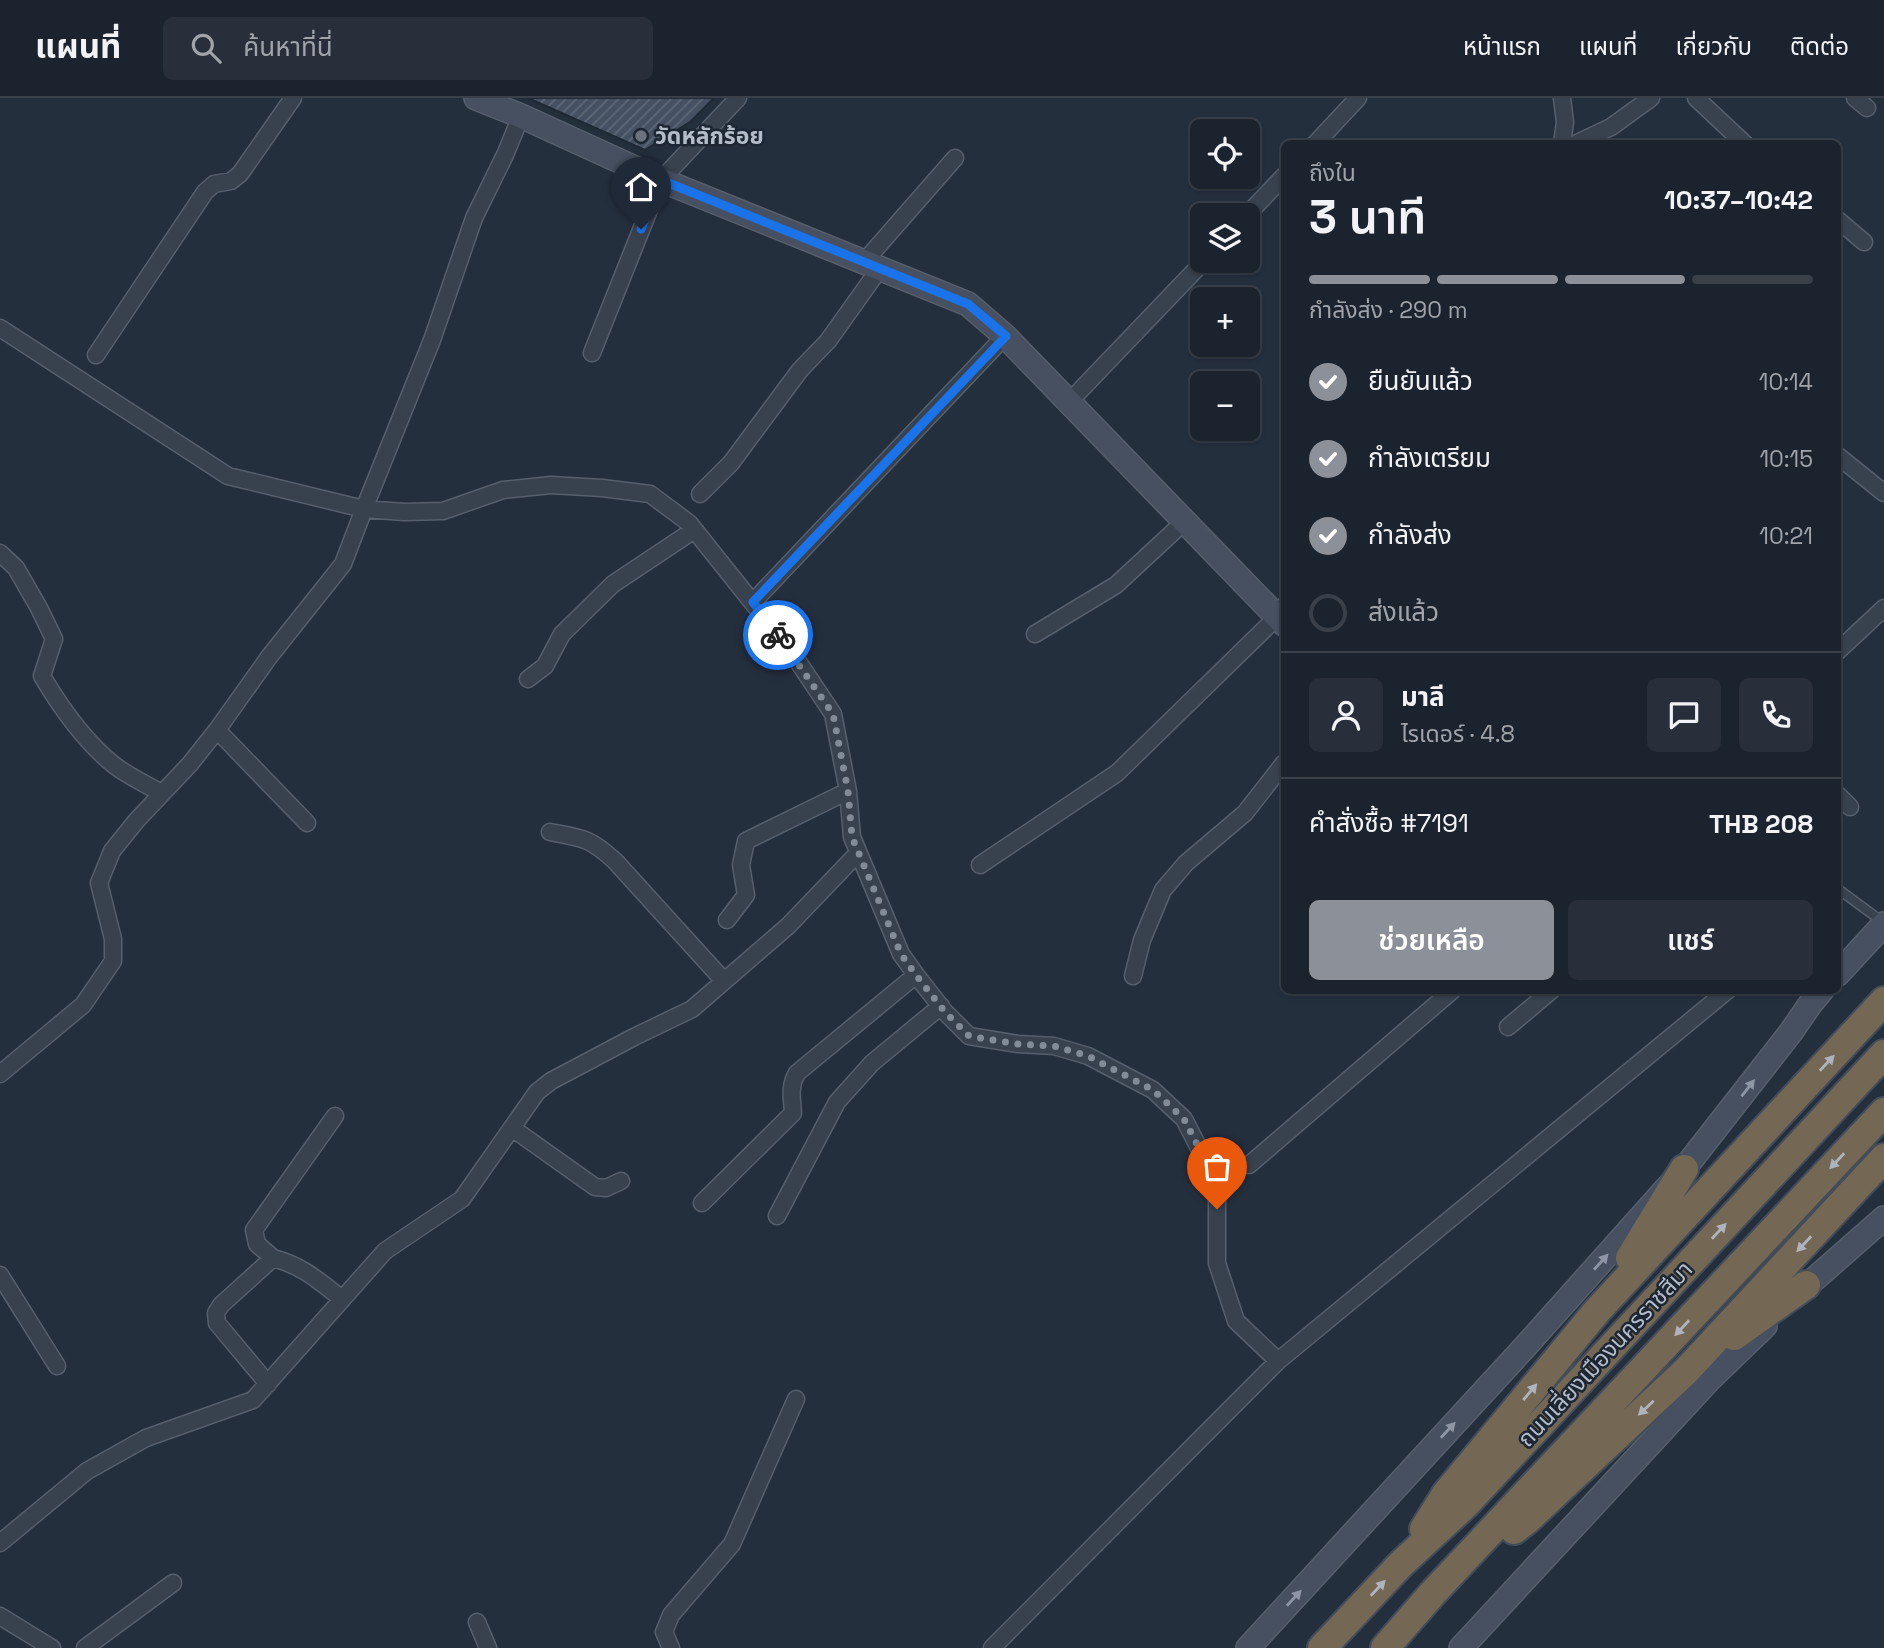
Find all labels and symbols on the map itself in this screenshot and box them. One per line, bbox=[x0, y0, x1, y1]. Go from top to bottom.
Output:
place label: วัดหลักร้อย bbox=[655, 121, 764, 151]
marker: วัดหลักร้อย bbox=[633, 128, 649, 144]
pin bbox=[611, 157, 671, 229]
courier bbox=[743, 600, 813, 670]
one-way arrow bbox=[1818, 1055, 1834, 1072]
one-way arrow bbox=[1740, 1079, 1754, 1097]
pin bbox=[1187, 1137, 1247, 1209]
one-way arrow bbox=[1830, 1152, 1846, 1169]
one-way arrow bbox=[1711, 1222, 1727, 1240]
one-way arrow bbox=[1796, 1235, 1812, 1253]
one-way arrow bbox=[1593, 1253, 1609, 1271]
street label: ถนนเลี่ยงเมืองนครราชสีมา bbox=[1510, 1254, 1699, 1453]
one-way arrow bbox=[1674, 1319, 1690, 1337]
one-way arrow bbox=[1523, 1384, 1538, 1402]
one-way arrow bbox=[1638, 1399, 1655, 1416]
one-way arrow bbox=[1440, 1421, 1456, 1439]
one-way arrow bbox=[1370, 1580, 1386, 1597]
one-way arrow bbox=[1286, 1589, 1302, 1607]

